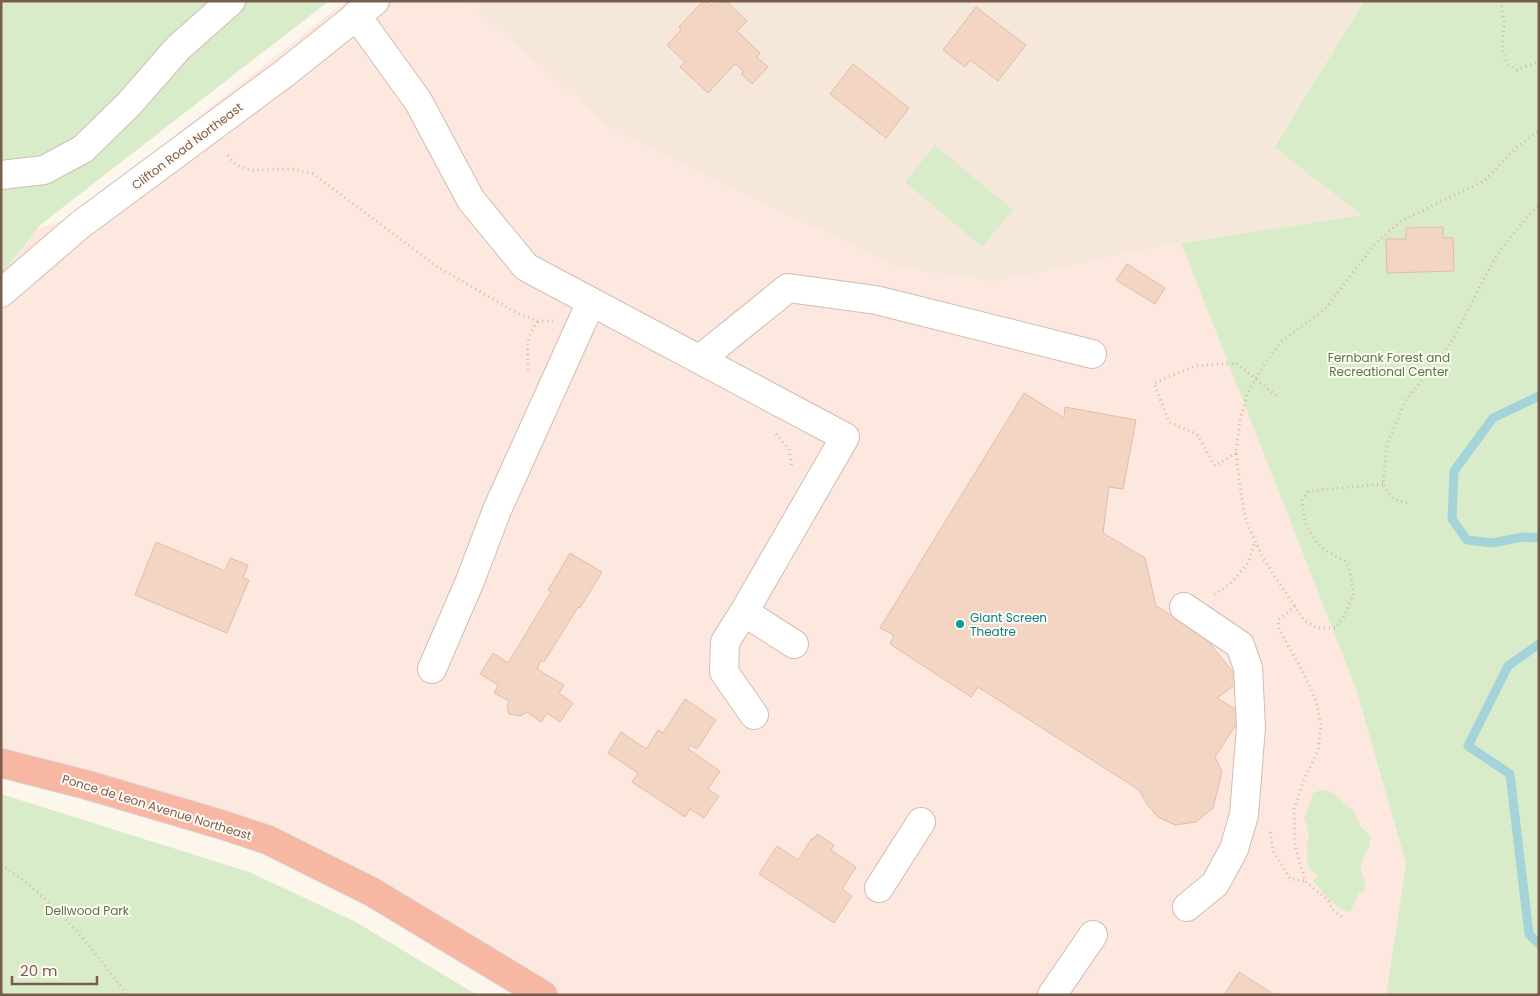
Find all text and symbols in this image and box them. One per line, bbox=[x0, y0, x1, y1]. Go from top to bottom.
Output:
street label: Clifton Road Northeast bbox=[128, 99, 246, 193]
park label: Fernbank Forest and Recreational Center bbox=[1328, 349, 1450, 380]
place label: Giant Screen Theatre bbox=[970, 609, 1047, 640]
marker: Giant Screen Theatre bbox=[954, 618, 966, 630]
street label: Ponce de Leon Avenue Northeast bbox=[60, 770, 254, 844]
park label: Dellwood Park bbox=[45, 902, 130, 919]
scale bar bbox=[12, 954, 98, 986]
text: 20 m bbox=[20, 960, 58, 981]

